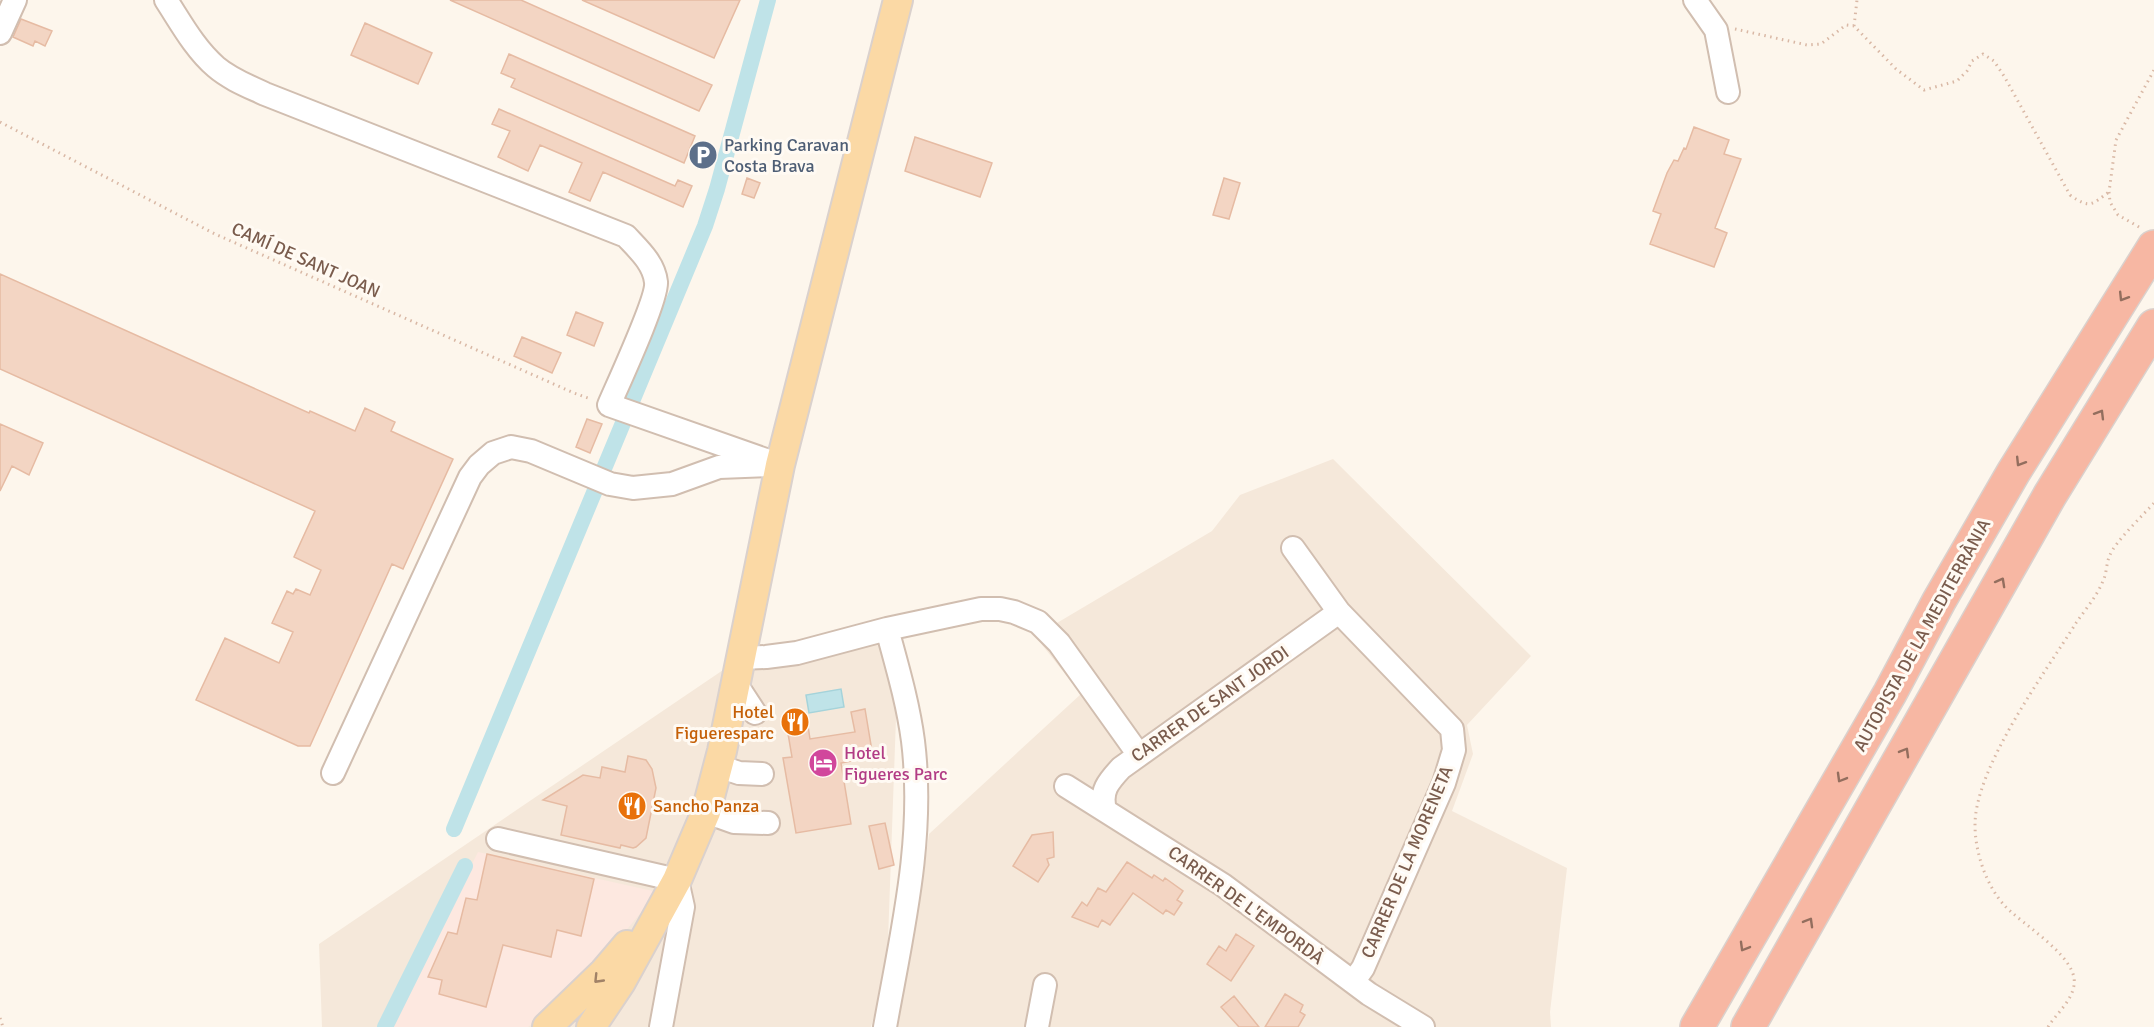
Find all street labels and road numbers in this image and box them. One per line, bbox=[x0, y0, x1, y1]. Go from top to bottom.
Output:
street label: CAMÍ DE SANT JOAN bbox=[228, 217, 384, 303]
street label: AUTOPISTA DE LA MEDITERRÀNIA bbox=[1849, 515, 1995, 755]
street label: CARRER DE SANT JORDI bbox=[1127, 641, 1293, 767]
street label: CARRER DE LA MORENETA bbox=[1356, 762, 1458, 962]
street label: CARRER DE L'EMPORDÀ bbox=[1164, 841, 1328, 969]

